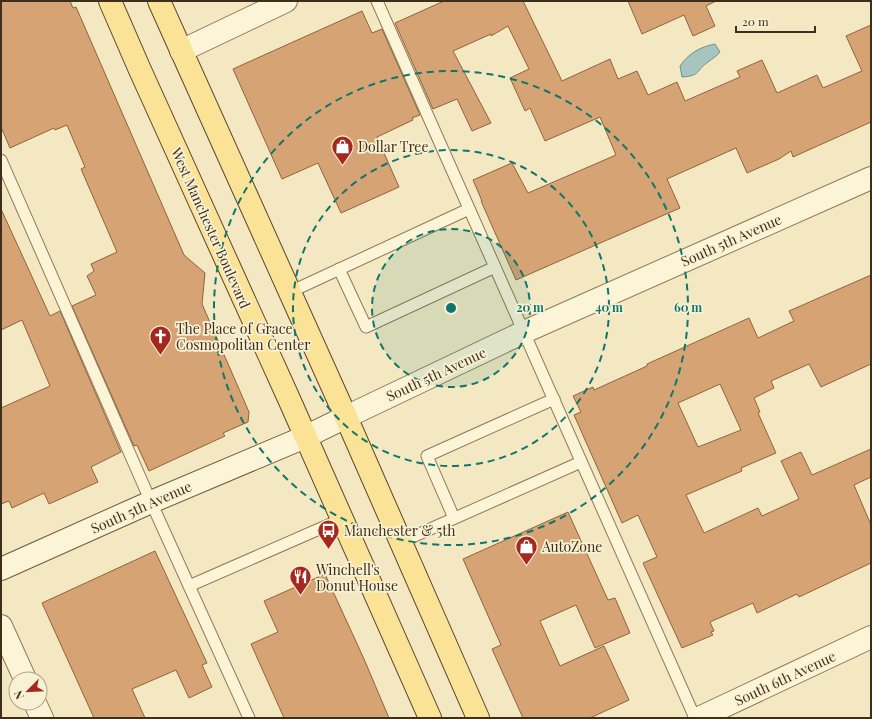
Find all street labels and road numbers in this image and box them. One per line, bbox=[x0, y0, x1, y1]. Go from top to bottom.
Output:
street label: West Manchester Boulevard bbox=[167, 144, 255, 311]
street label: South 5th Avenue bbox=[678, 209, 784, 271]
street label: South 5th Avenue bbox=[383, 343, 489, 405]
street label: South 5th Avenue bbox=[88, 476, 194, 538]
street label: South 6th Avenue bbox=[731, 646, 839, 710]

